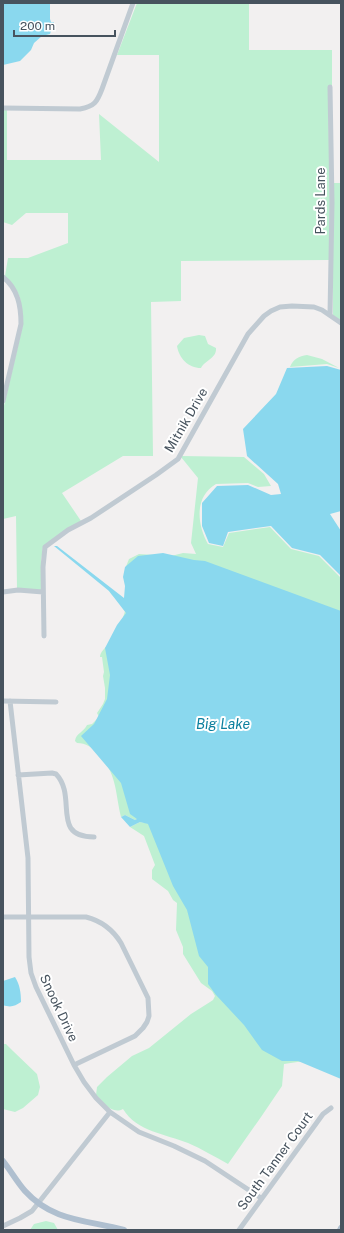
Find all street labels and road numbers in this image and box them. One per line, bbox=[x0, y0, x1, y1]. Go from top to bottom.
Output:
street label: Pards Lane bbox=[313, 167, 328, 235]
street label: Mitnik Drive bbox=[161, 385, 211, 455]
street label: Snook Drive bbox=[37, 972, 81, 1044]
street label: South Tanner Court bbox=[234, 1109, 316, 1213]

